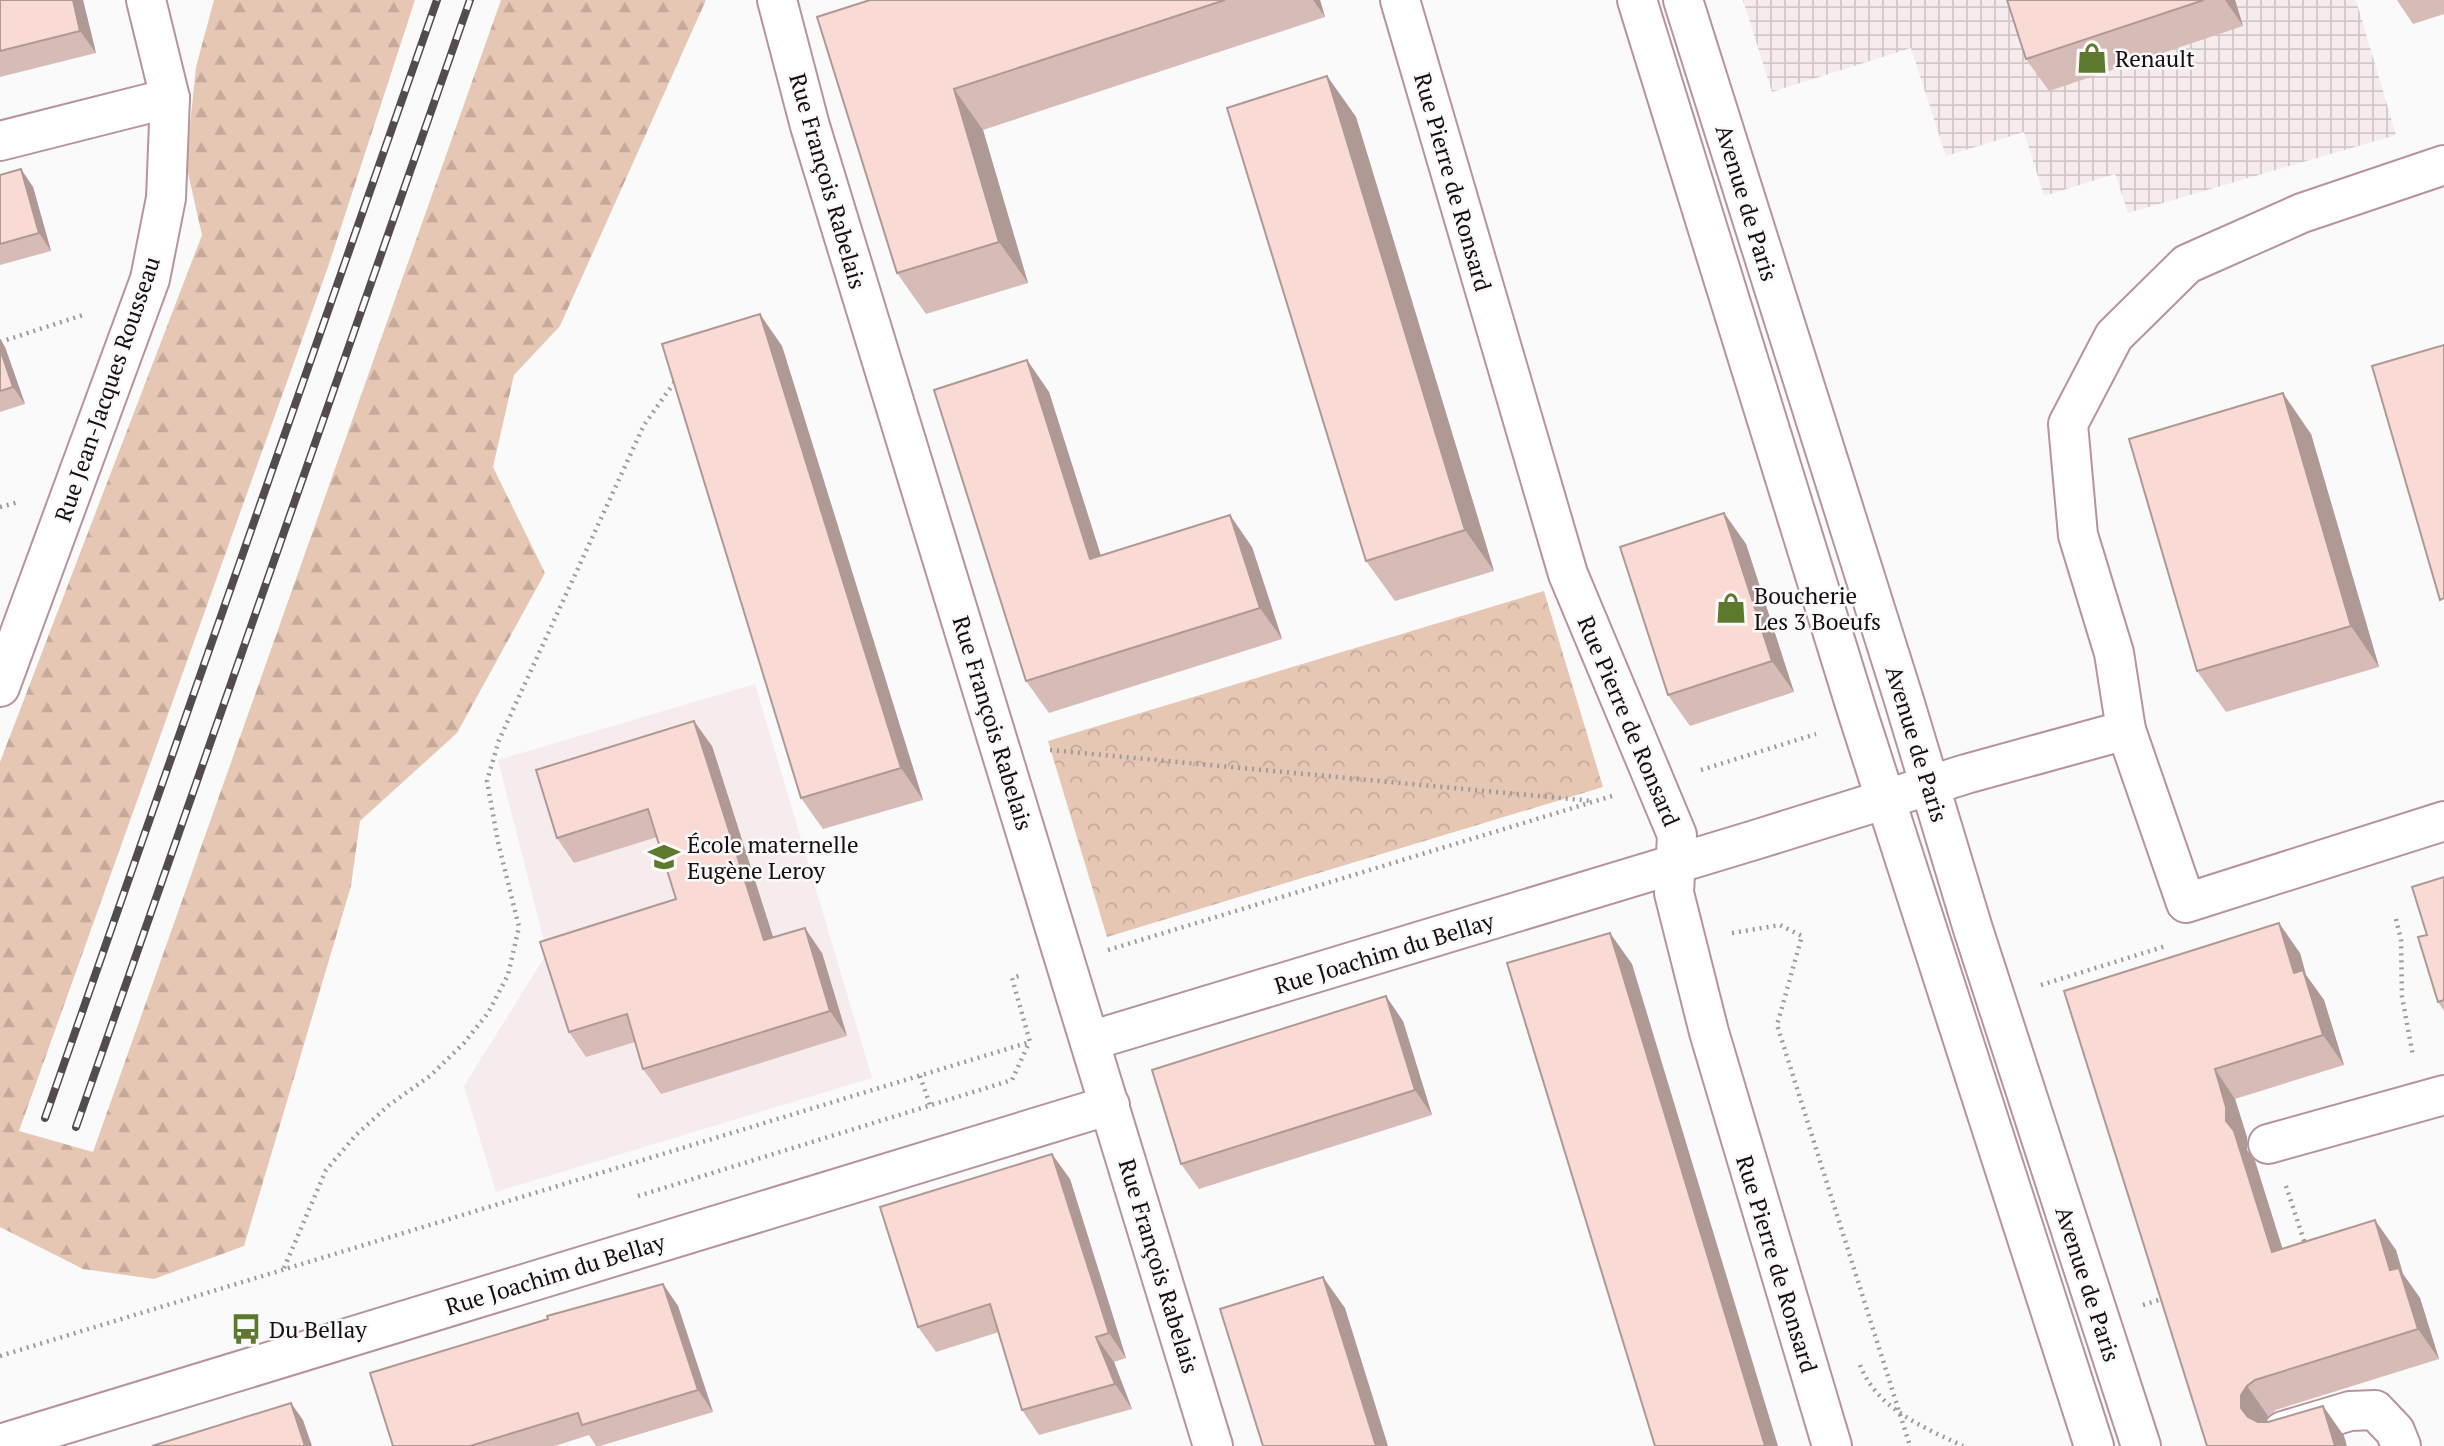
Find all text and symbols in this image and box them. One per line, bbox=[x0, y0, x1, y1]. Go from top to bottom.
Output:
shop icon: Renault bbox=[2075, 41, 2109, 75]
place label: Renault bbox=[2115, 43, 2195, 74]
street label: Rue Pierre de Ronsard bbox=[1407, 69, 1499, 295]
street label: Rue François Rabelais bbox=[782, 70, 874, 292]
street label: Avenue de Paris bbox=[1709, 121, 1785, 285]
street label: Rue Jean-Jacques Rousseau bbox=[47, 252, 167, 526]
place label: Boucherie Les 3 Boeufs bbox=[1754, 580, 1881, 637]
shop icon: Boucherie Les 3 Boeufs bbox=[1714, 591, 1748, 625]
street label: Rue Pierre de Ronsard bbox=[1571, 611, 1687, 831]
street label: Rue François Rabelais bbox=[946, 612, 1040, 834]
street label: Avenue de Paris bbox=[1879, 662, 1955, 826]
place label: École maternelle Eugène Leroy bbox=[687, 829, 859, 886]
school or university icon: École maternelle Eugène Leroy bbox=[647, 840, 681, 874]
street label: Rue Joachim du Bellay bbox=[1270, 905, 1498, 1001]
street label: Rue Pierre de Ronsard bbox=[1729, 1152, 1825, 1377]
street label: Rue François Rabelais bbox=[1112, 1155, 1206, 1377]
street label: Avenue de Paris bbox=[2048, 1202, 2128, 1366]
street label: Rue Joachim du Bellay bbox=[441, 1226, 669, 1322]
bus stop icon: Du Bellay bbox=[229, 1312, 263, 1346]
place label: Du Bellay bbox=[269, 1314, 367, 1345]

